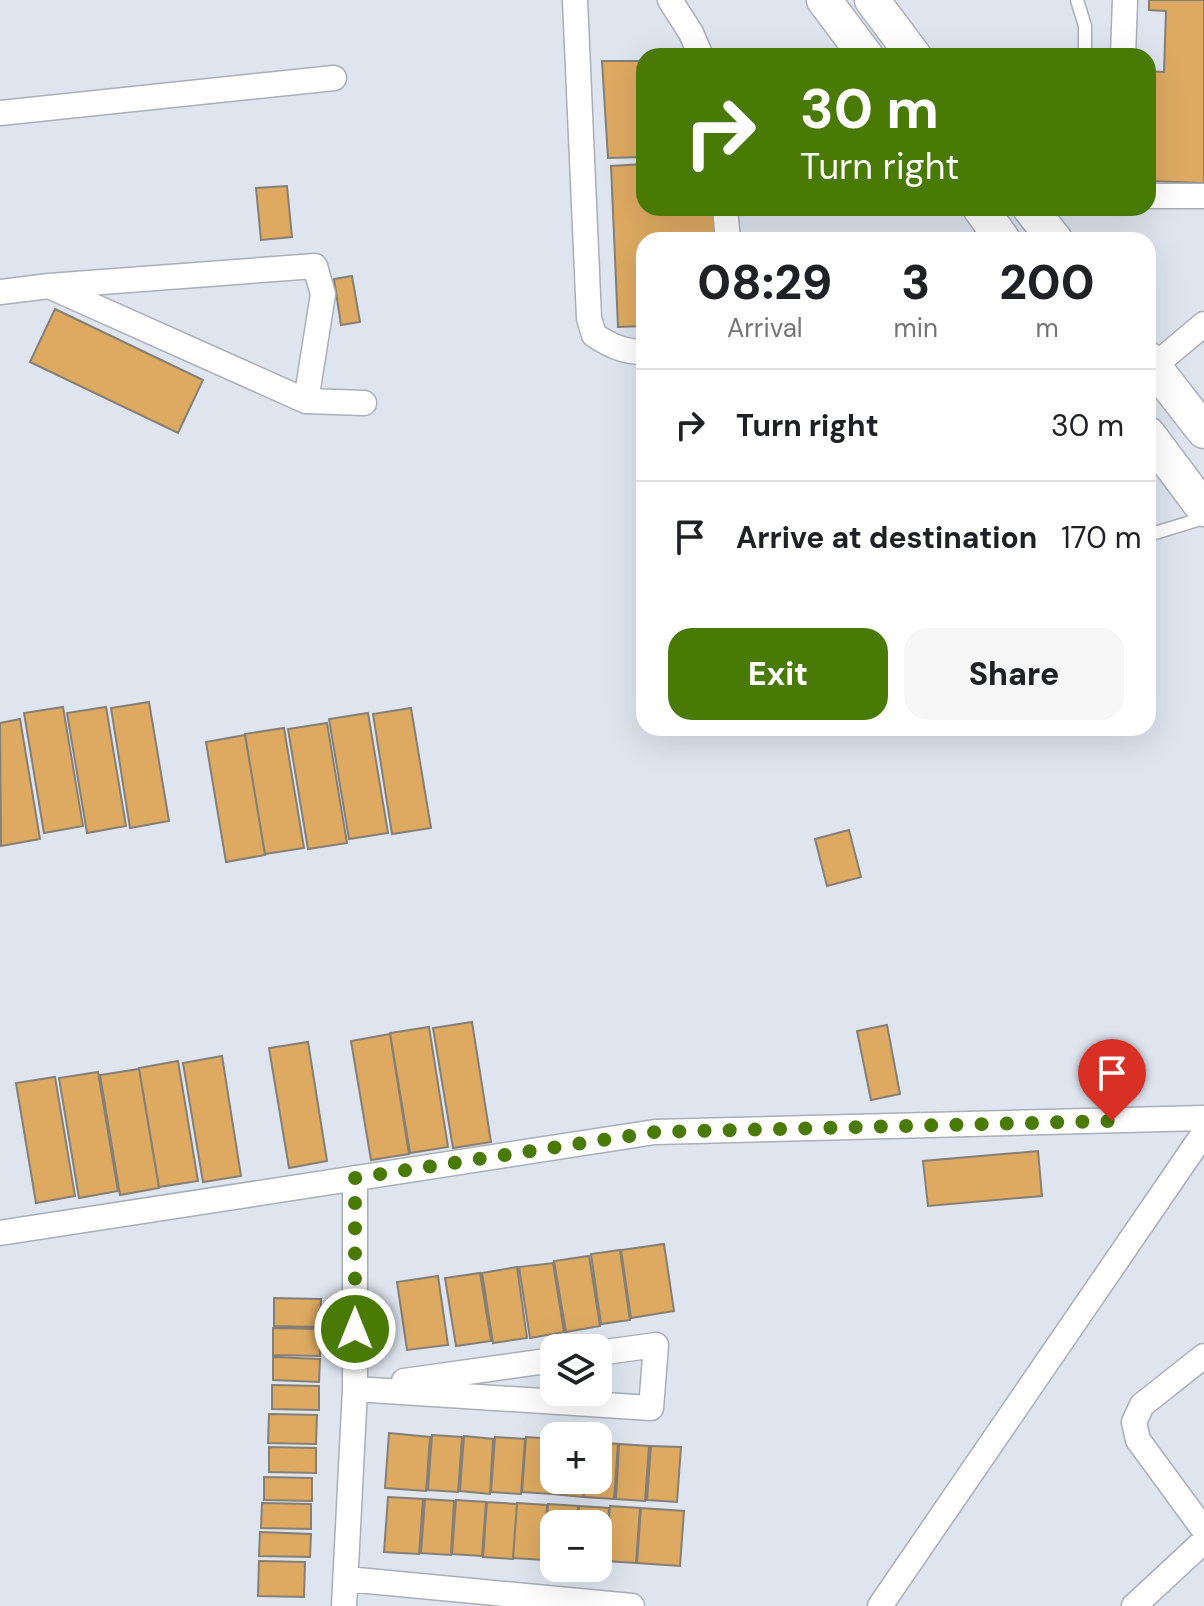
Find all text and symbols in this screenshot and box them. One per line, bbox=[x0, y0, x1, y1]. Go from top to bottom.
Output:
text: 30 m bbox=[800, 72, 939, 145]
icon: right bbox=[668, 80, 772, 184]
text: Turn right bbox=[800, 143, 959, 190]
text: 08:29 bbox=[697, 251, 832, 314]
text: 3 bbox=[901, 251, 930, 314]
text: 200 bbox=[999, 251, 1095, 314]
text: Arrival bbox=[727, 311, 803, 345]
text: min bbox=[894, 311, 938, 345]
text: m bbox=[1035, 311, 1059, 345]
icon: right bbox=[668, 403, 712, 447]
text: Turn right bbox=[736, 406, 879, 445]
text: 30 m bbox=[1051, 406, 1124, 445]
icon: arrive bbox=[668, 515, 712, 559]
text: Arrive at destination bbox=[736, 518, 1037, 557]
text: 170 m bbox=[1061, 518, 1141, 557]
button: Exit bbox=[668, 628, 888, 720]
button: Share bbox=[904, 628, 1124, 720]
pin bbox=[1078, 1039, 1146, 1121]
icon: arrive bbox=[1090, 1051, 1134, 1095]
position arrow bbox=[313, 1287, 397, 1371]
map controls bbox=[540, 1334, 612, 1582]
button: layers bbox=[540, 1334, 612, 1406]
button: + bbox=[540, 1422, 612, 1494]
button: − bbox=[540, 1510, 612, 1582]

